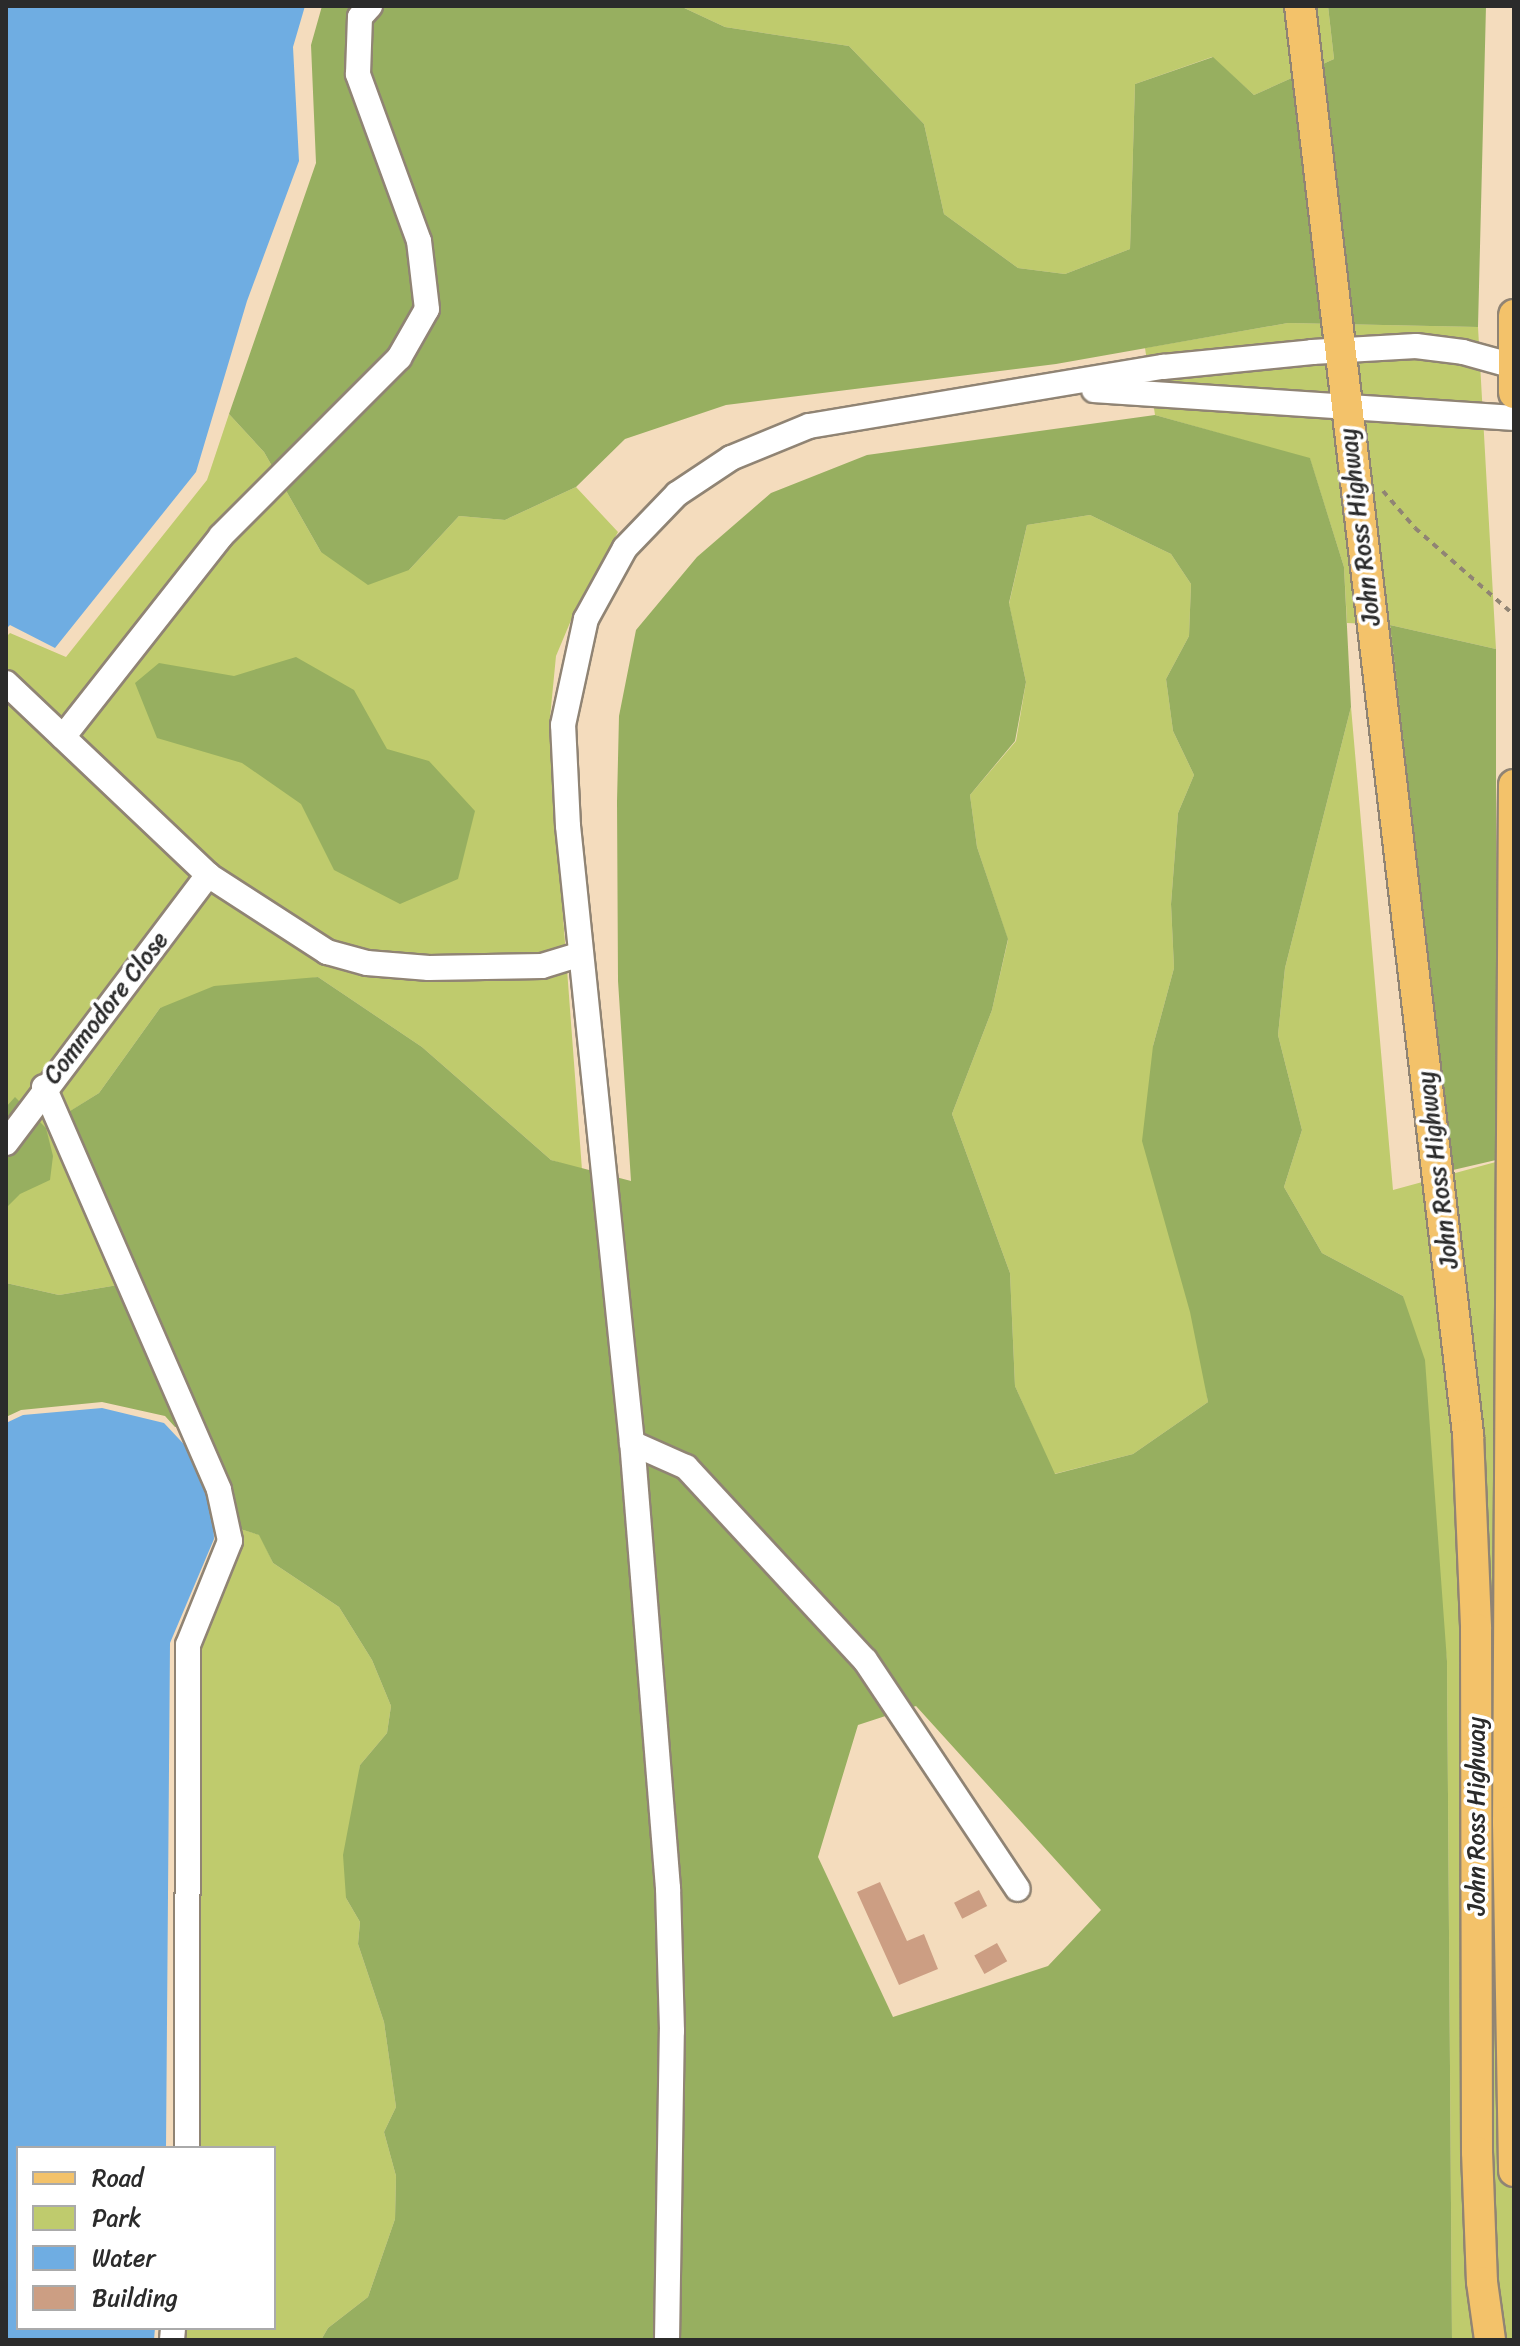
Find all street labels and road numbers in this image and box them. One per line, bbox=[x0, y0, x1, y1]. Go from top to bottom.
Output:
street label: John Ross Highway bbox=[1334, 426, 1386, 628]
street label: Commodore Close bbox=[37, 926, 175, 1090]
street label: John Ross Highway bbox=[1412, 1069, 1464, 1271]
street label: John Ross Highway bbox=[1463, 1716, 1491, 1916]

